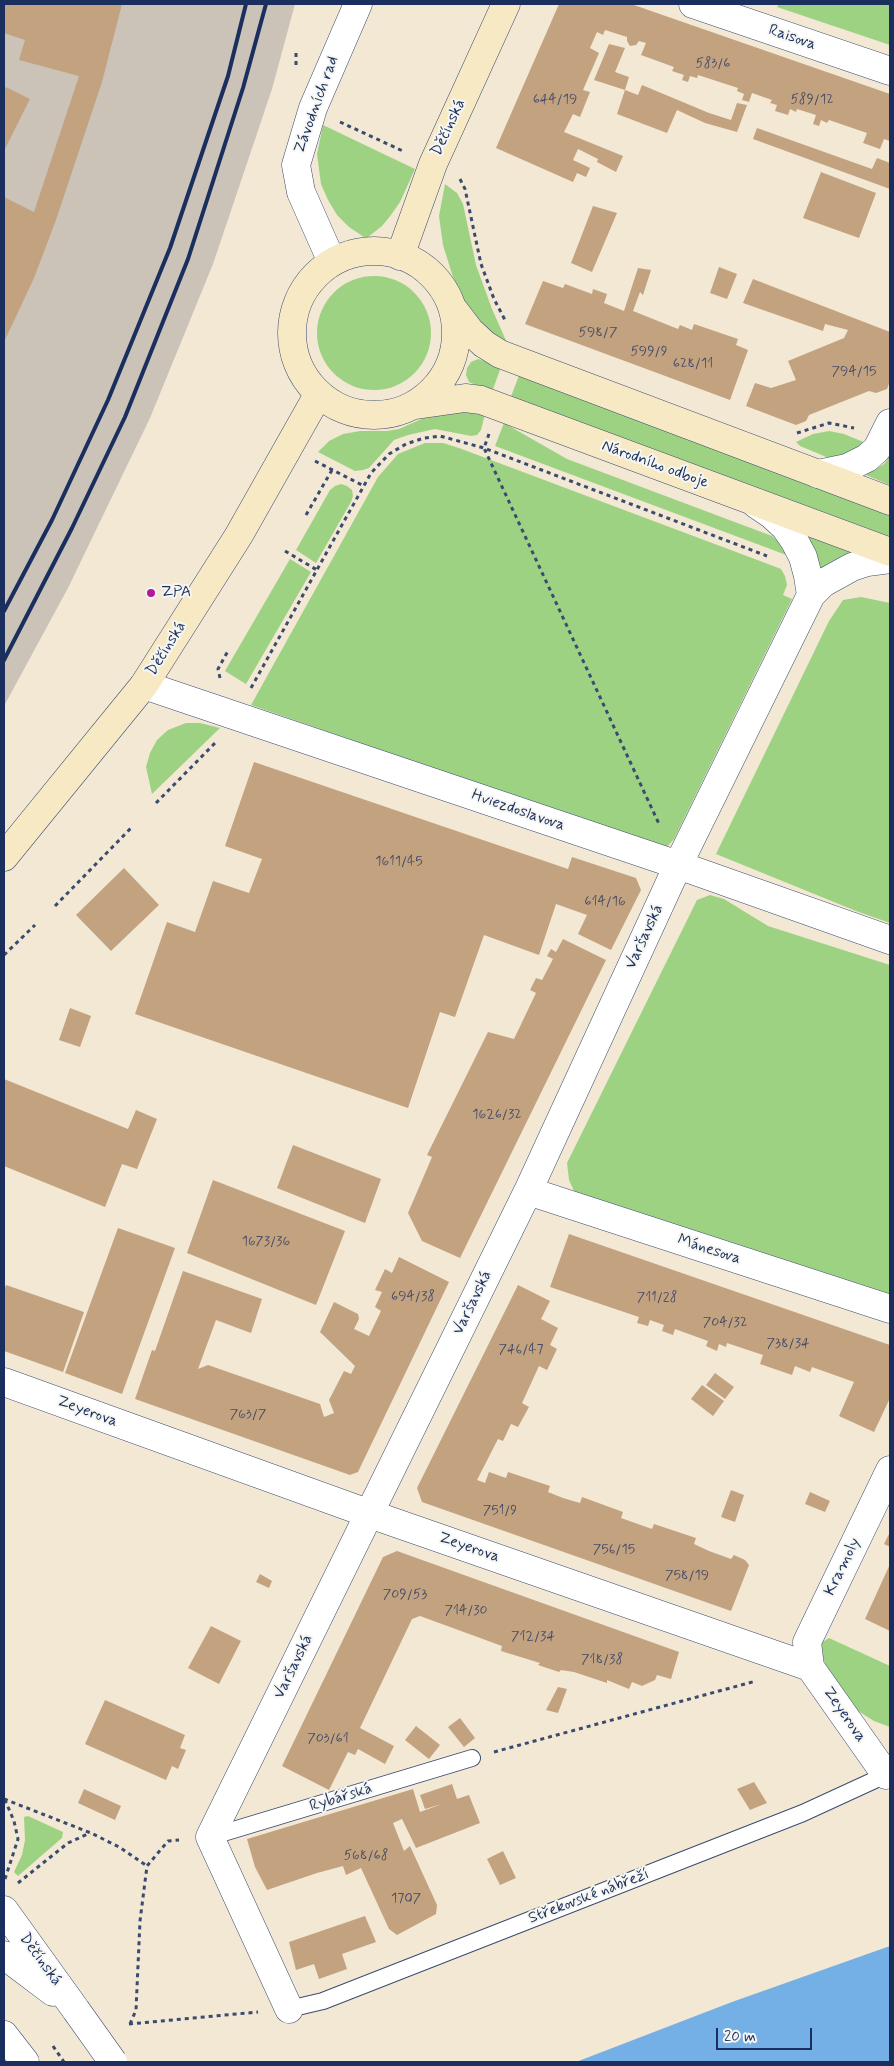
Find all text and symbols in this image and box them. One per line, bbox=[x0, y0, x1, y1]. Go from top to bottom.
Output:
street label: Raisova bbox=[766, 21, 818, 55]
street label: Závodních rad bbox=[291, 54, 343, 156]
house number: 583/6 bbox=[695, 56, 731, 72]
house number: 644/19 bbox=[533, 92, 577, 108]
house number: 589/12 bbox=[790, 92, 834, 108]
street label: Děčínská bbox=[428, 96, 470, 160]
house number: 598/7 bbox=[579, 325, 617, 341]
house number: 599/9 bbox=[630, 344, 668, 360]
house number: 628/11 bbox=[673, 356, 713, 372]
house number: 794/15 bbox=[832, 364, 876, 380]
street label: Národního odboje bbox=[599, 437, 711, 493]
place label: ZPA bbox=[161, 583, 191, 603]
marker: ZPA bbox=[145, 587, 157, 599]
street label: Děčínská bbox=[143, 618, 191, 680]
street label: Hviezdoslavova bbox=[469, 786, 567, 836]
house number: 1611/45 bbox=[375, 854, 423, 870]
house number: 614/16 bbox=[584, 894, 626, 910]
street label: Varšavská bbox=[622, 902, 668, 972]
house number: 1626/32 bbox=[472, 1107, 522, 1123]
street label: Mánesova bbox=[675, 1231, 743, 1269]
house number: 1673/36 bbox=[242, 1234, 290, 1250]
street label: Varšavská bbox=[449, 1268, 497, 1338]
house number: 694/38 bbox=[391, 1289, 435, 1305]
house number: 711/28 bbox=[637, 1290, 677, 1306]
house number: 704/32 bbox=[703, 1315, 747, 1331]
house number: 738/34 bbox=[767, 1336, 809, 1352]
house number: 746/47 bbox=[499, 1342, 543, 1358]
street label: Zeyerova bbox=[54, 1392, 120, 1432]
house number: 763/7 bbox=[230, 1407, 266, 1423]
house number: 751/9 bbox=[483, 1503, 517, 1519]
street label: Zeyerova bbox=[436, 1529, 502, 1567]
street label: Kramoly bbox=[821, 1535, 865, 1599]
house number: 756/15 bbox=[593, 1542, 635, 1558]
house number: 758/19 bbox=[665, 1568, 709, 1584]
house number: 709/53 bbox=[383, 1587, 427, 1603]
house number: 714/30 bbox=[444, 1603, 488, 1619]
house number: 712/34 bbox=[511, 1629, 555, 1645]
street label: Varšavská bbox=[270, 1632, 318, 1702]
house number: 718/38 bbox=[581, 1652, 623, 1668]
street label: Zeyerova bbox=[818, 1684, 870, 1746]
house number: 703/61 bbox=[307, 1731, 349, 1747]
street label: Rybářská bbox=[307, 1779, 375, 1817]
house number: 568/68 bbox=[344, 1848, 388, 1864]
street label: Střekovské nábřeží bbox=[526, 1865, 652, 1929]
house number: 1707 bbox=[391, 1891, 421, 1907]
street label: Děčínská bbox=[14, 1930, 66, 1990]
scale bar bbox=[719, 2018, 815, 2050]
text: 20 m bbox=[724, 2027, 756, 2047]

